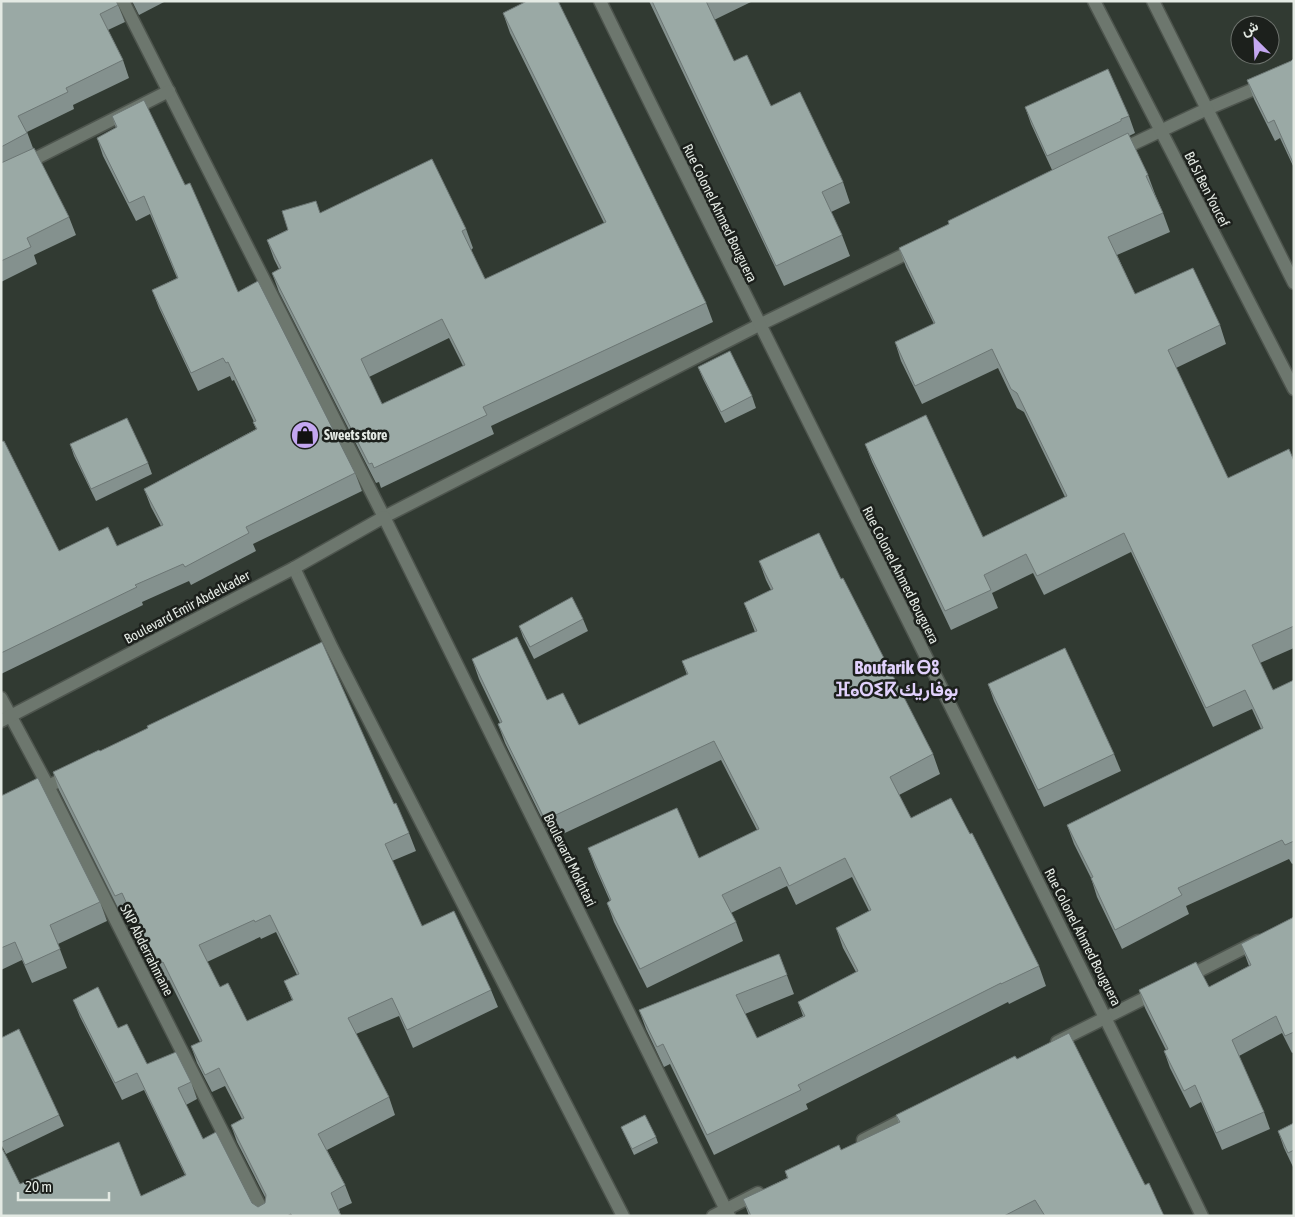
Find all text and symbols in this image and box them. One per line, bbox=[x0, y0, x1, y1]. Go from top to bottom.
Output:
north arrow bbox=[1230, 15, 1280, 65]
text: ش bbox=[1239, 17, 1261, 40]
street label: Rue Colonel Ahmed Bouguera bbox=[680, 141, 760, 285]
street label: Bd Si Ben Youcef bbox=[1181, 149, 1233, 229]
shop icon: Sweets store bbox=[290, 420, 320, 450]
place label: Sweets store bbox=[324, 427, 387, 443]
street label: Rue Colonel Ahmed Bouguera bbox=[859, 504, 943, 646]
street label: Boulevard Emir Abdelkader bbox=[121, 567, 253, 647]
district label: Boufarik ⴱⵓ ⴼⴰⵔⵉⴽ بوفاريك bbox=[836, 656, 958, 702]
street label: Boulevard Mokhtari bbox=[541, 811, 599, 909]
street label: Rue Colonel Ahmed Bouguera bbox=[1041, 866, 1125, 1008]
street label: SNP Abderrahmane bbox=[117, 902, 177, 998]
scale bar bbox=[18, 1170, 109, 1202]
text: 20 m bbox=[25, 1178, 52, 1195]

